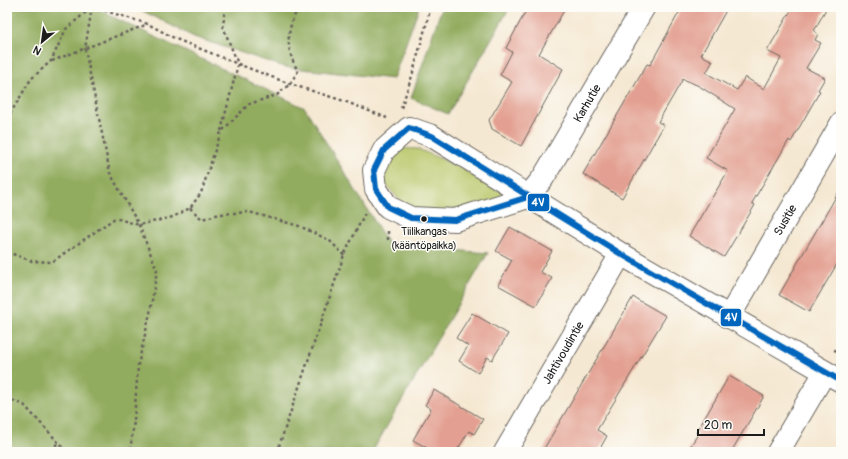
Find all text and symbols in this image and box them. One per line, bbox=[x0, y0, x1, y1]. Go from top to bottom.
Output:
north arrow bbox=[22, 22, 62, 62]
text: N bbox=[30, 43, 44, 58]
street label: Karhutie bbox=[570, 82, 605, 125]
line badge: 4V bbox=[527, 193, 550, 212]
text: 4V bbox=[531, 196, 545, 209]
street label: Susitie bbox=[771, 202, 801, 239]
marker: Tiilikangas (kääntöpaikka) bbox=[419, 214, 429, 224]
place label: Tiilikangas (kääntöpaikka) bbox=[391, 225, 457, 252]
line badge: 4V bbox=[720, 308, 742, 327]
text: 4V bbox=[724, 311, 738, 324]
street label: Jahtivoudintie bbox=[539, 319, 588, 387]
scale bar bbox=[698, 411, 764, 437]
text: 20 m bbox=[704, 418, 733, 433]

